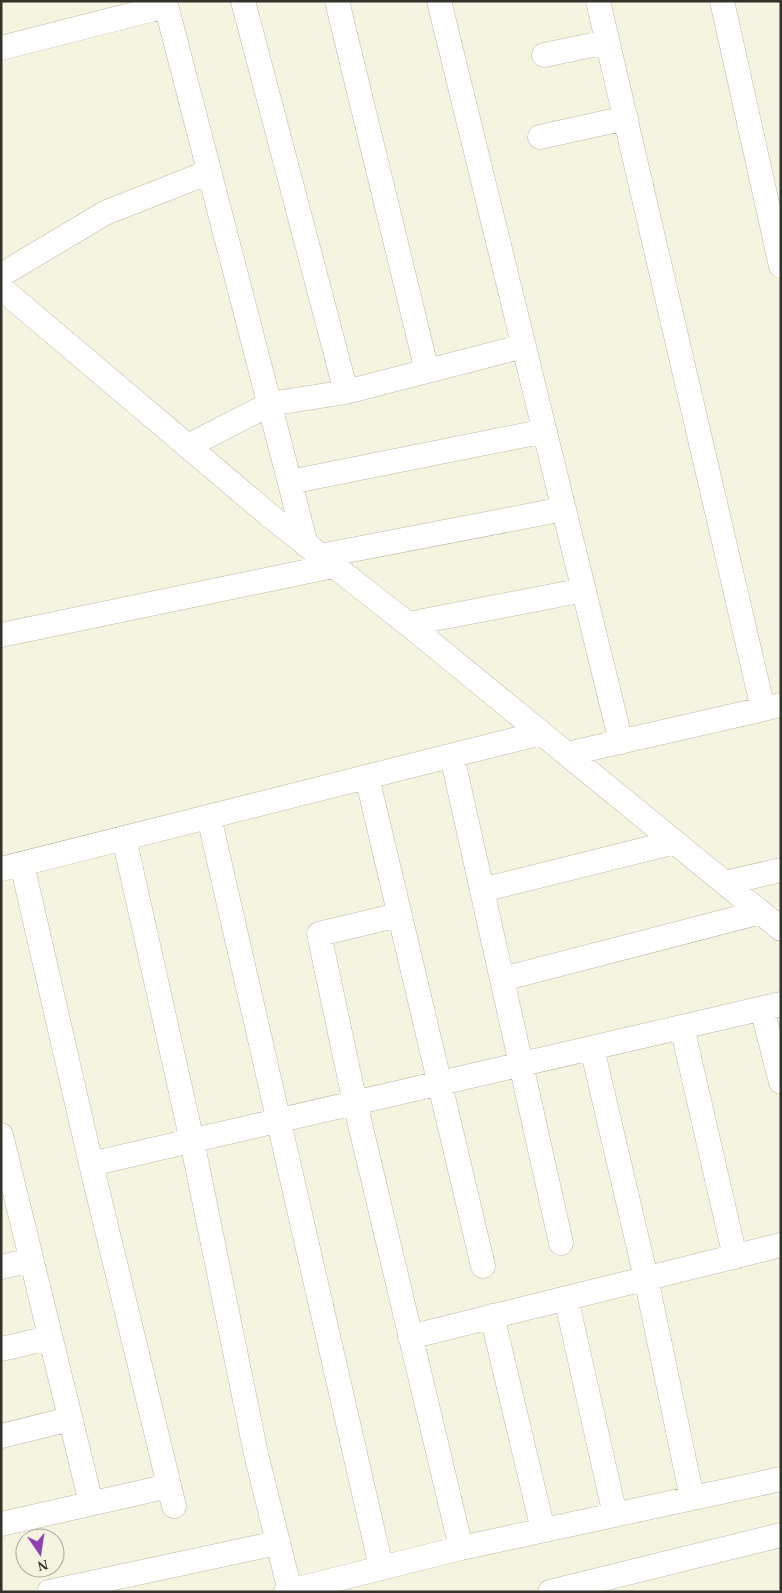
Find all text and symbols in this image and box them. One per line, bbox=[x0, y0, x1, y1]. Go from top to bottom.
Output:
north arrow bbox=[15, 1528, 65, 1578]
text: N bbox=[36, 1557, 49, 1574]

